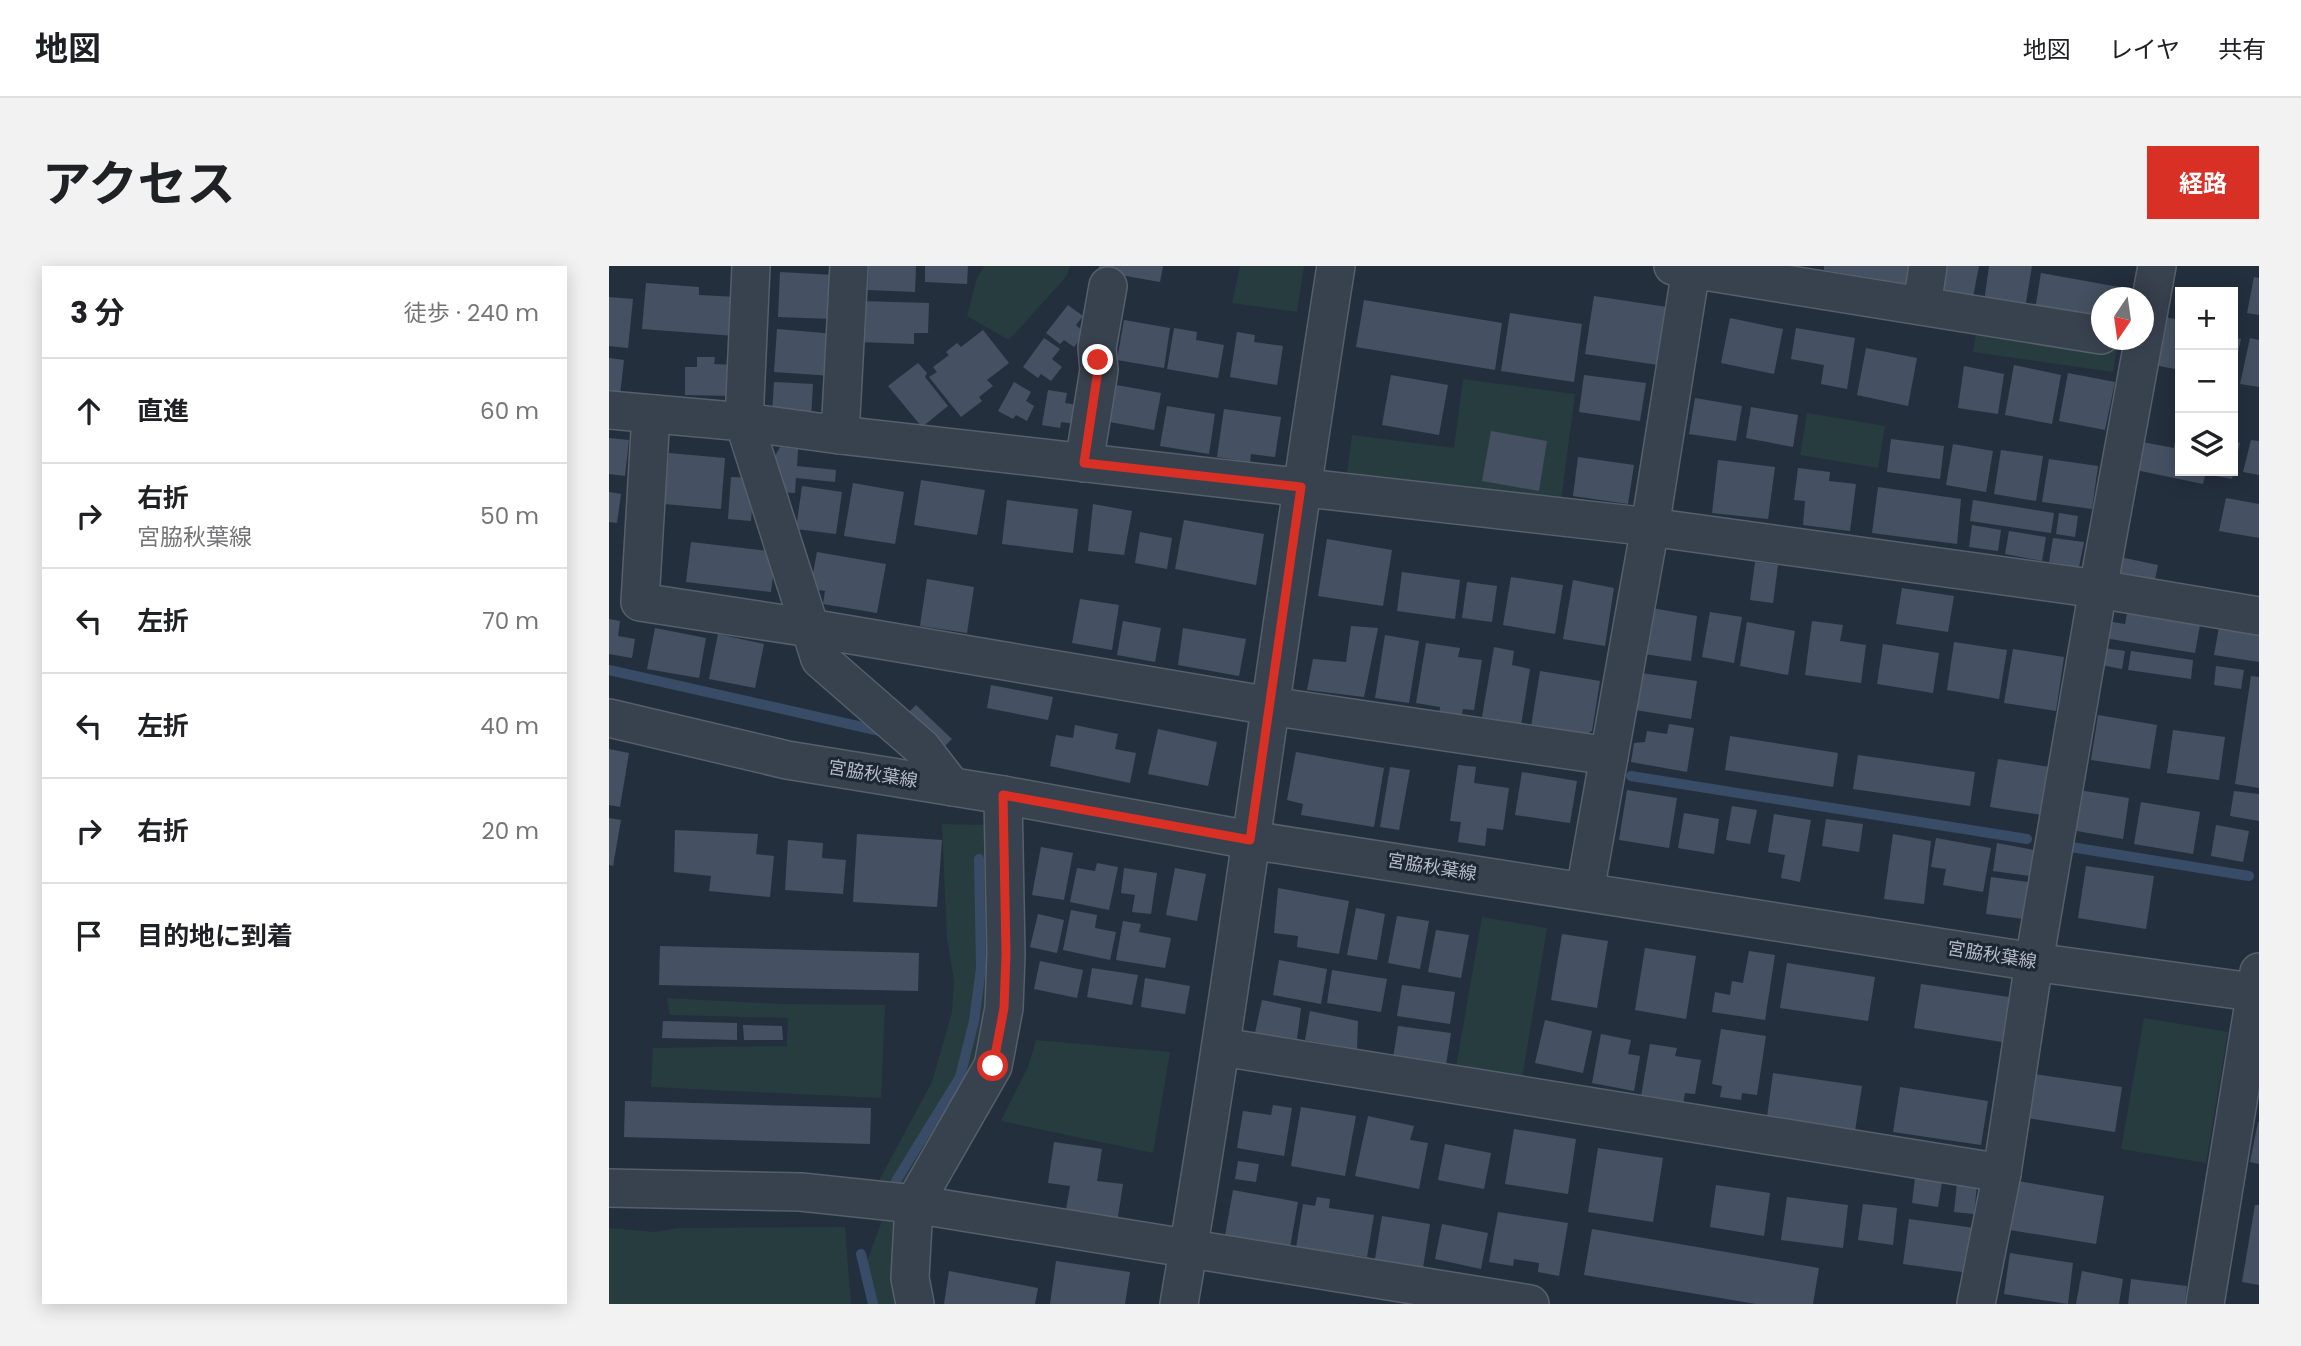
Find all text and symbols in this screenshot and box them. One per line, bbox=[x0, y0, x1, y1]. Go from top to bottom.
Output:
text: 地図 bbox=[35, 25, 101, 72]
text: 地図 bbox=[2023, 33, 2071, 66]
text: レイヤ bbox=[2109, 33, 2180, 66]
text: 共有 bbox=[2218, 33, 2266, 66]
button: 経路 bbox=[2147, 146, 2259, 219]
text: アクセス bbox=[42, 150, 236, 218]
north arrow bbox=[2091, 287, 2154, 350]
map controls bbox=[2175, 287, 2238, 476]
button: + bbox=[2175, 287, 2238, 350]
text: 3 分 bbox=[70, 291, 125, 334]
text: 徒歩 · 240 m bbox=[404, 297, 539, 329]
route end bbox=[1082, 344, 1113, 375]
button: − bbox=[2175, 350, 2238, 413]
icon: ahead bbox=[70, 392, 108, 430]
text: 直進 bbox=[137, 393, 189, 429]
text: 60 m bbox=[480, 395, 539, 427]
button: layers bbox=[2175, 413, 2238, 476]
text: 右折 bbox=[137, 480, 189, 516]
icon: right bbox=[70, 497, 108, 535]
text: 50 m bbox=[480, 500, 539, 532]
text: 宮脇秋葉線 bbox=[137, 521, 252, 553]
icon: left bbox=[70, 602, 108, 640]
text: 左折 bbox=[137, 603, 189, 639]
text: 70 m bbox=[482, 605, 539, 637]
icon: left bbox=[70, 707, 108, 745]
text: 左折 bbox=[137, 708, 189, 744]
text: 40 m bbox=[480, 710, 539, 742]
street label: 宮脇秋葉線 bbox=[827, 754, 919, 793]
icon: right bbox=[70, 812, 108, 850]
text: 右折 bbox=[137, 813, 189, 849]
text: 20 m bbox=[481, 815, 539, 847]
street label: 宮脇秋葉線 bbox=[1386, 847, 1478, 886]
icon: arrive bbox=[70, 917, 108, 955]
text: 目的地に到着 bbox=[137, 918, 293, 954]
street label: 宮脇秋葉線 bbox=[1946, 935, 2038, 974]
route start bbox=[977, 1050, 1008, 1081]

